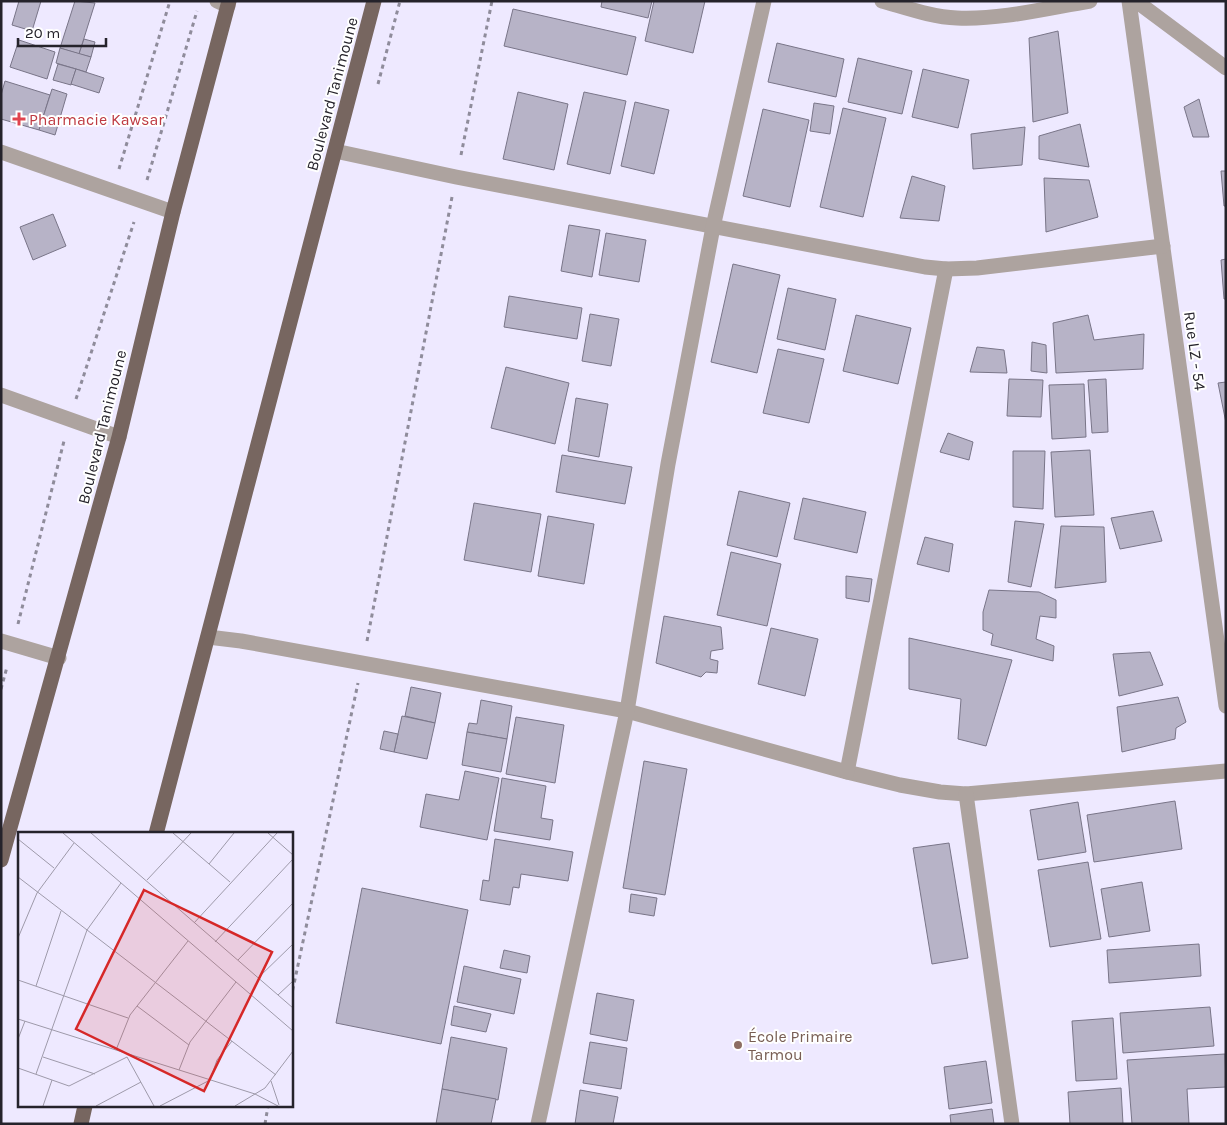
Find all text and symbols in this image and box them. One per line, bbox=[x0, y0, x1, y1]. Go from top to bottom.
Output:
scale bar bbox=[18, 15, 105, 47]
street label: Boulevard Tanimoune bbox=[302, 15, 362, 173]
text: 20 m bbox=[25, 24, 60, 42]
place label: Pharmacie Kawsar bbox=[29, 110, 164, 129]
marker: Pharmacie Kawsar bbox=[13, 113, 25, 125]
street label: Rue LZ - 54 bbox=[1180, 310, 1210, 392]
street label: Boulevard Tanimoune bbox=[74, 348, 130, 506]
inset map bbox=[18, 832, 292, 1108]
place label: École Primaire Tarmou bbox=[748, 1027, 852, 1064]
marker: École Primaire Tarmou bbox=[732, 1039, 744, 1051]

